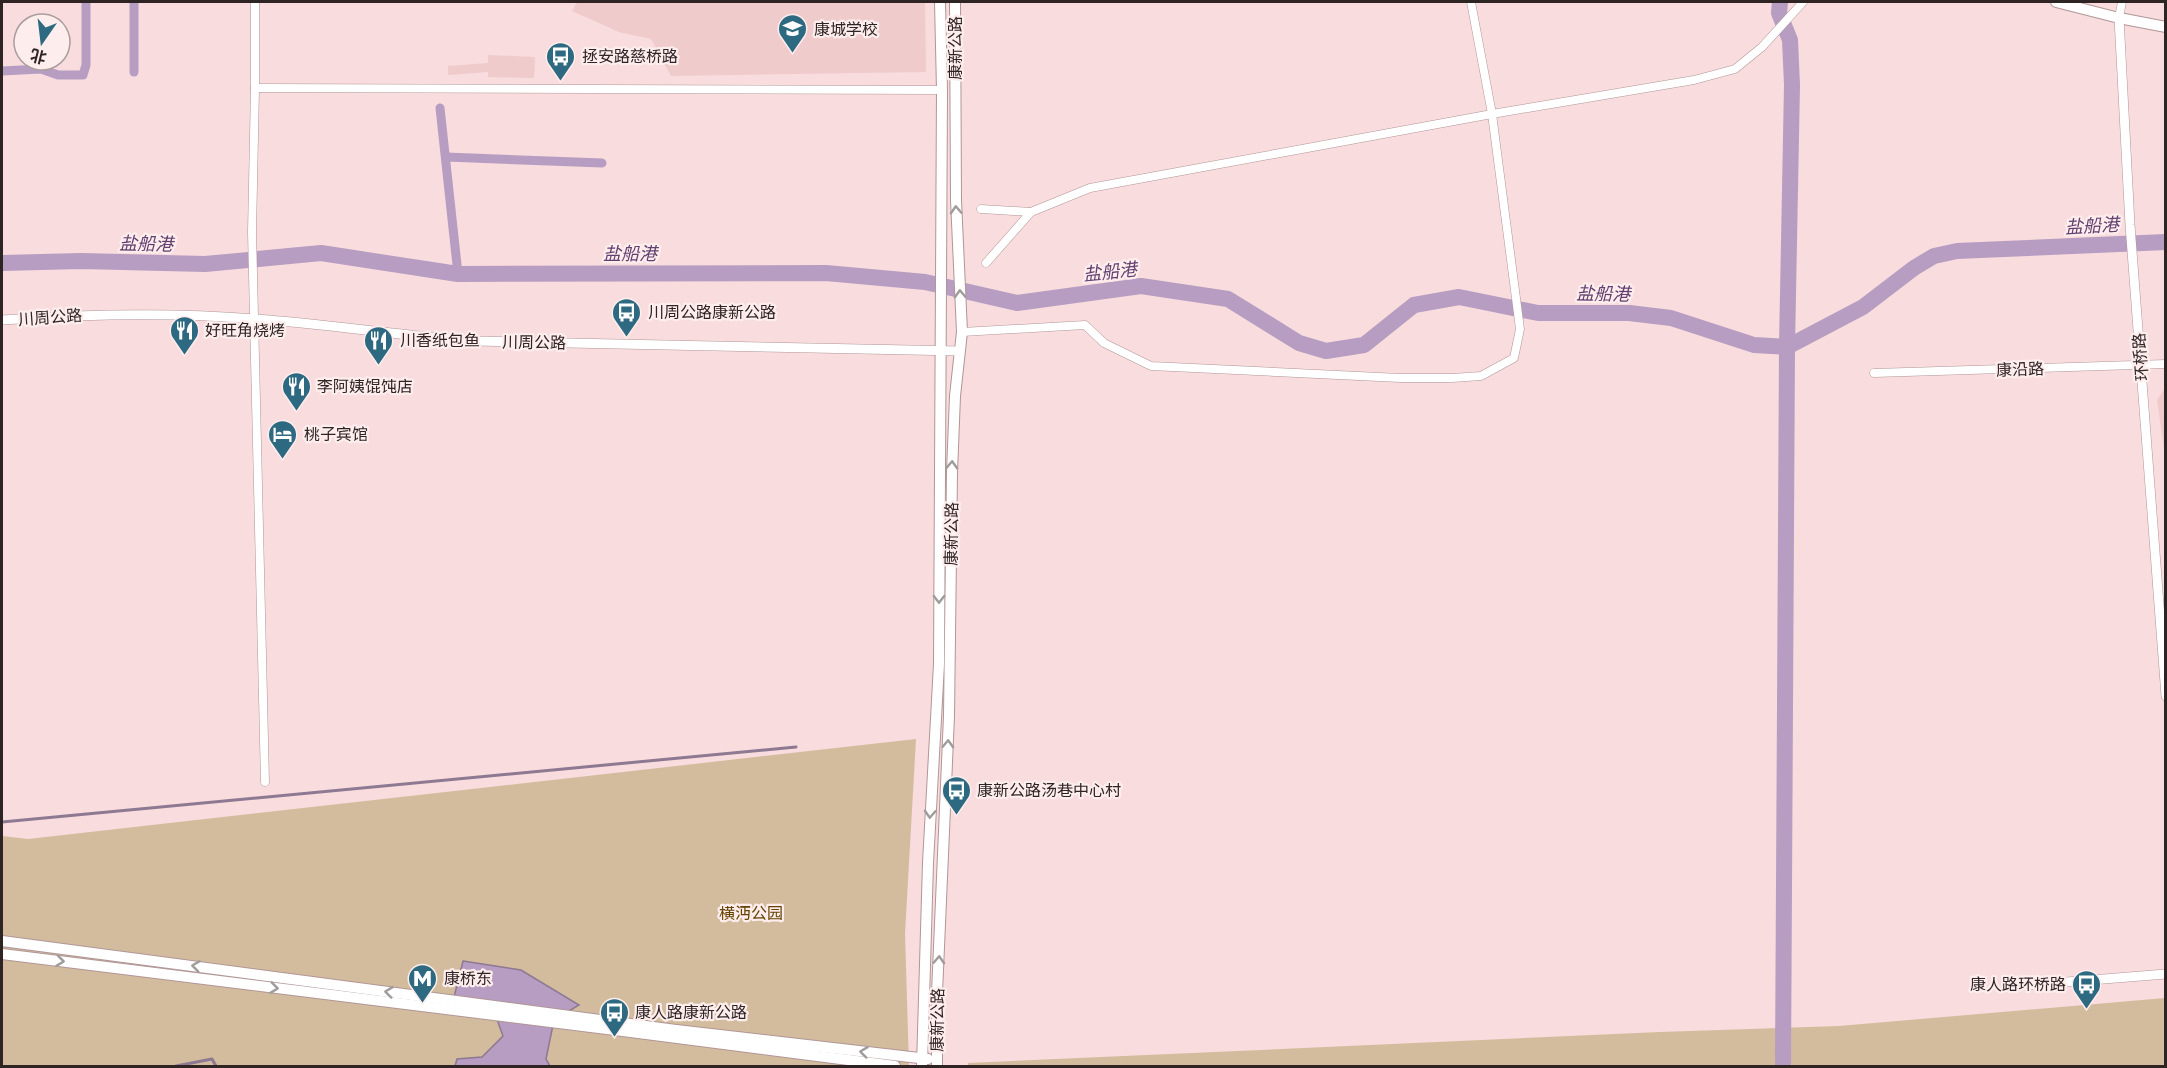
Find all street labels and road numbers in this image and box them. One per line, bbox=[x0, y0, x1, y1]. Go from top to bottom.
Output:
street label: 康新公路 bbox=[946, 16, 965, 80]
street label: 川周公路 bbox=[17, 306, 83, 329]
street label: 川周公路 bbox=[502, 332, 566, 353]
street label: 环桥路 bbox=[2129, 332, 2152, 382]
street label: 康沿路 bbox=[1996, 359, 2044, 380]
street label: 康新公路 bbox=[941, 502, 962, 566]
street label: 康新公路 bbox=[927, 988, 948, 1052]

